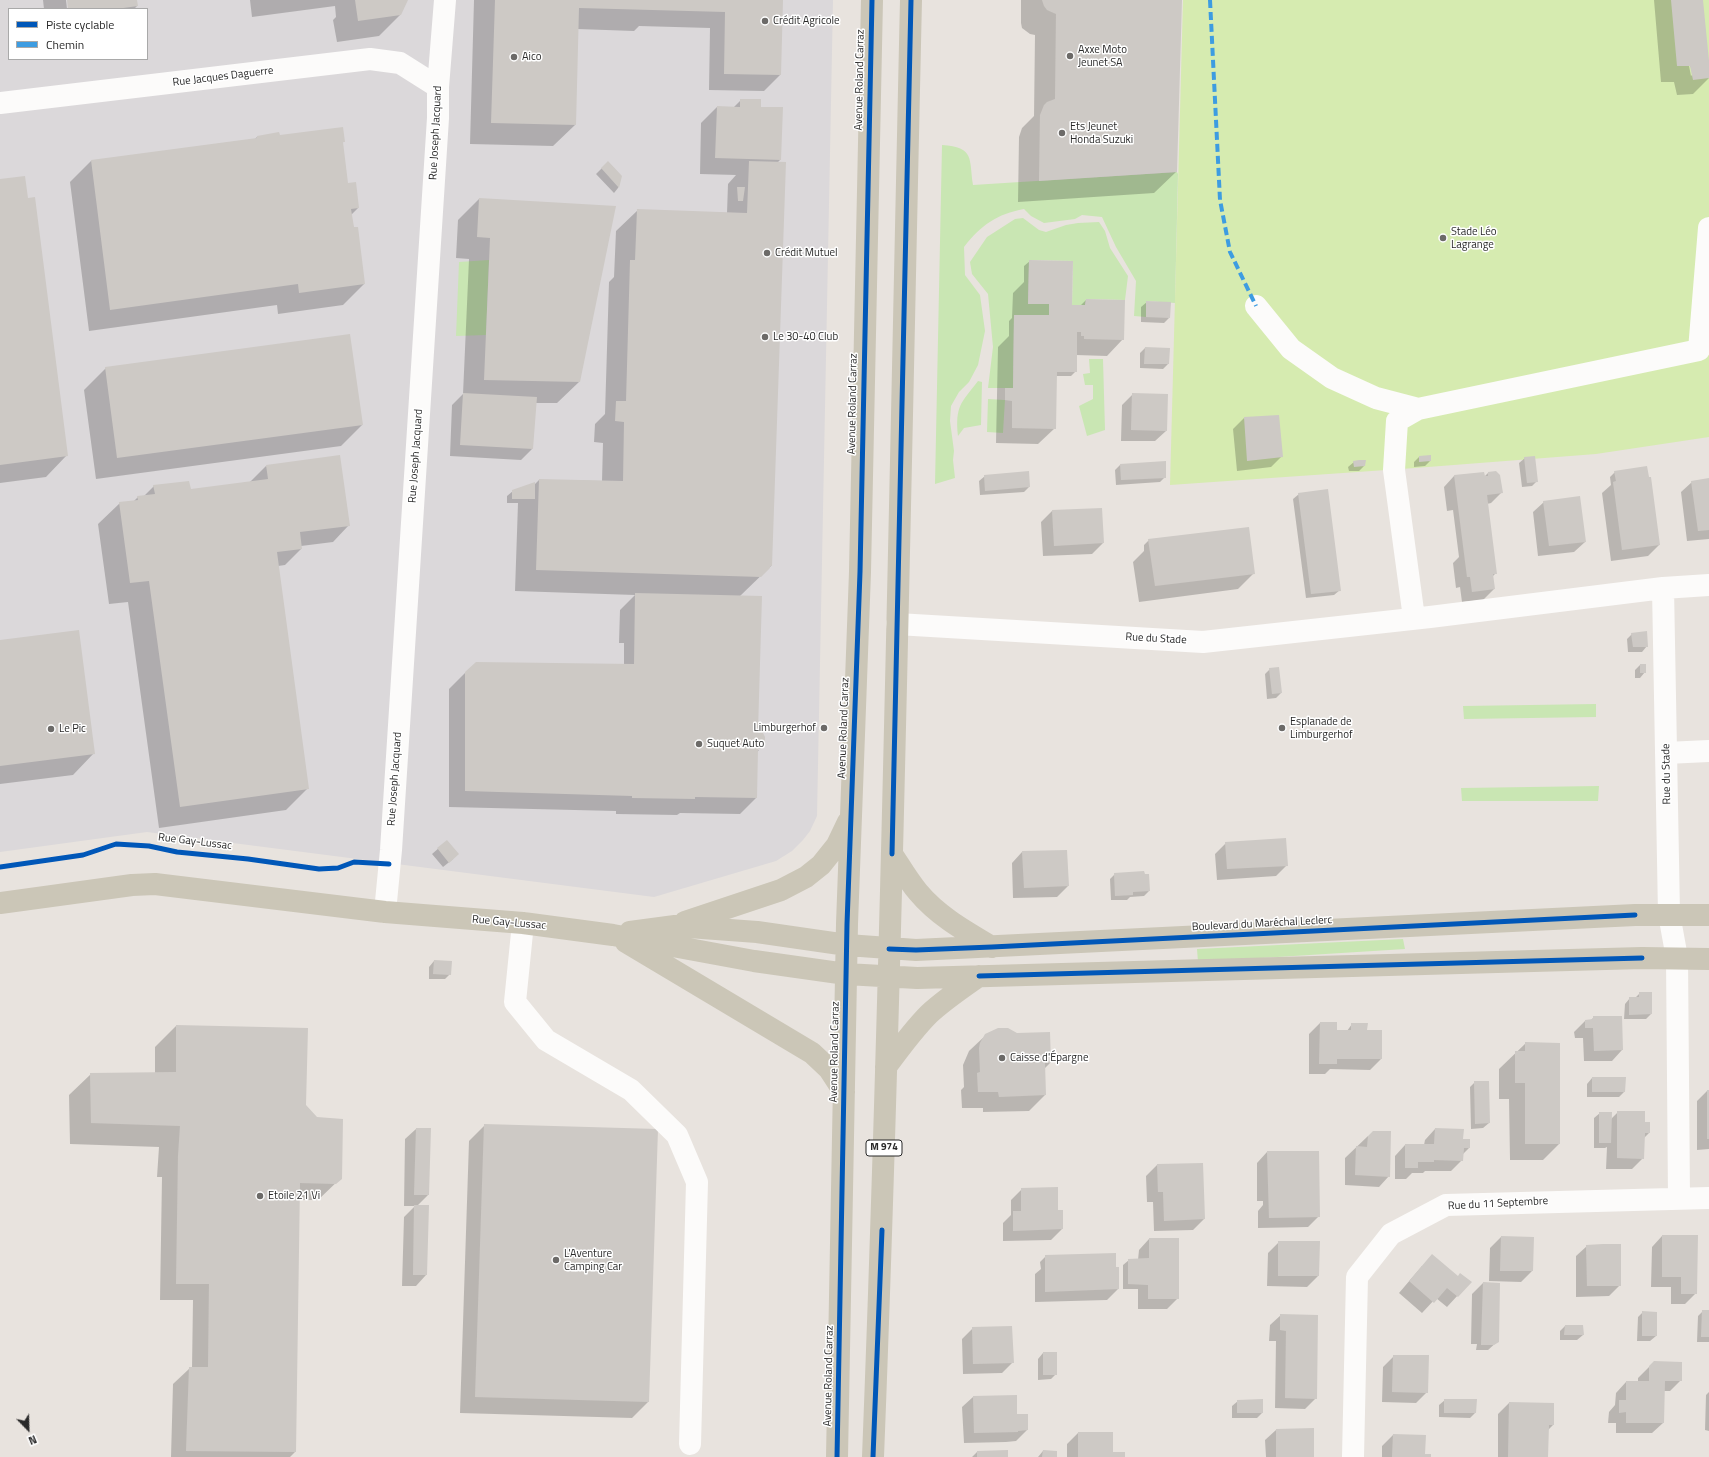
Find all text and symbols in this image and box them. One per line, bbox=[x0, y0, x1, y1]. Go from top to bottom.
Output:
legend bbox=[8, 8, 148, 60]
place label: Crédit Agricole bbox=[773, 14, 840, 28]
text: Piste cyclable bbox=[46, 15, 114, 34]
marker: Crédit Agricole bbox=[760, 16, 770, 26]
street label: Avenue Roland Carraz bbox=[853, 29, 867, 131]
text: Chemin bbox=[46, 35, 84, 54]
place label: Axxe Moto Jeunet SA bbox=[1078, 43, 1127, 69]
place label: Aico bbox=[522, 50, 542, 64]
marker: Axxe Moto Jeunet SA bbox=[1065, 51, 1075, 61]
marker: Aico bbox=[509, 52, 519, 62]
street label: Rue Jacques Daguerre bbox=[172, 64, 274, 90]
street label: Rue Joseph Jacquard bbox=[427, 86, 445, 180]
place label: Ets Jeunet Honda Suzuki bbox=[1070, 120, 1133, 146]
marker: Ets Jeunet Honda Suzuki bbox=[1057, 128, 1067, 138]
place label: Stade Léo Lagrange bbox=[1451, 225, 1497, 251]
marker: Stade Léo Lagrange bbox=[1438, 233, 1448, 243]
place label: Crédit Mutuel bbox=[775, 246, 838, 260]
marker: Crédit Mutuel bbox=[762, 248, 772, 258]
place label: Le 30-40 Club bbox=[773, 330, 838, 344]
marker: Le 30-40 Club bbox=[760, 332, 770, 342]
street label: Avenue Roland Carraz bbox=[846, 353, 860, 455]
street label: Rue Joseph Jacquard bbox=[406, 408, 426, 504]
street label: Rue du Stade bbox=[1125, 631, 1187, 647]
street label: Avenue Roland Carraz bbox=[836, 677, 852, 779]
place label: Esplanade de Limburgerhof bbox=[1290, 715, 1353, 741]
place label: Limburgerhof bbox=[753, 721, 816, 735]
place label: Le Pic bbox=[59, 722, 86, 736]
marker: Limburgerhof bbox=[819, 723, 829, 733]
marker: Esplanade de Limburgerhof bbox=[1277, 723, 1287, 733]
marker: Le Pic bbox=[46, 724, 56, 734]
street label: Rue Joseph Jacquard bbox=[385, 731, 405, 827]
place label: Suquet Auto bbox=[707, 737, 764, 751]
marker: Suquet Auto bbox=[694, 739, 704, 749]
street label: Rue du Stade bbox=[1660, 743, 1674, 805]
street label: Rue Gay-Lussac bbox=[157, 831, 233, 853]
street label: Rue Gay-Lussac bbox=[471, 913, 547, 933]
street label: Boulevard du Maréchal Leclerc bbox=[1192, 914, 1332, 934]
street label: Avenue Roland Carraz bbox=[828, 1001, 842, 1103]
place label: Caisse d'Épargne bbox=[1010, 1051, 1088, 1065]
marker: Caisse d'Épargne bbox=[997, 1053, 1007, 1063]
road number: M 974 bbox=[866, 1140, 902, 1156]
place label: Etoile 21 Vi bbox=[268, 1189, 320, 1203]
marker: Etoile 21 Vi bbox=[255, 1191, 265, 1201]
street label: Rue du 11 Septembre bbox=[1448, 1195, 1548, 1213]
place label: L'Aventure Camping Car bbox=[564, 1247, 622, 1273]
marker: L'Aventure Camping Car bbox=[551, 1255, 561, 1265]
street label: Avenue Roland Carraz bbox=[822, 1325, 836, 1427]
north arrow bbox=[8, 1409, 48, 1449]
text: N bbox=[26, 1431, 39, 1449]

